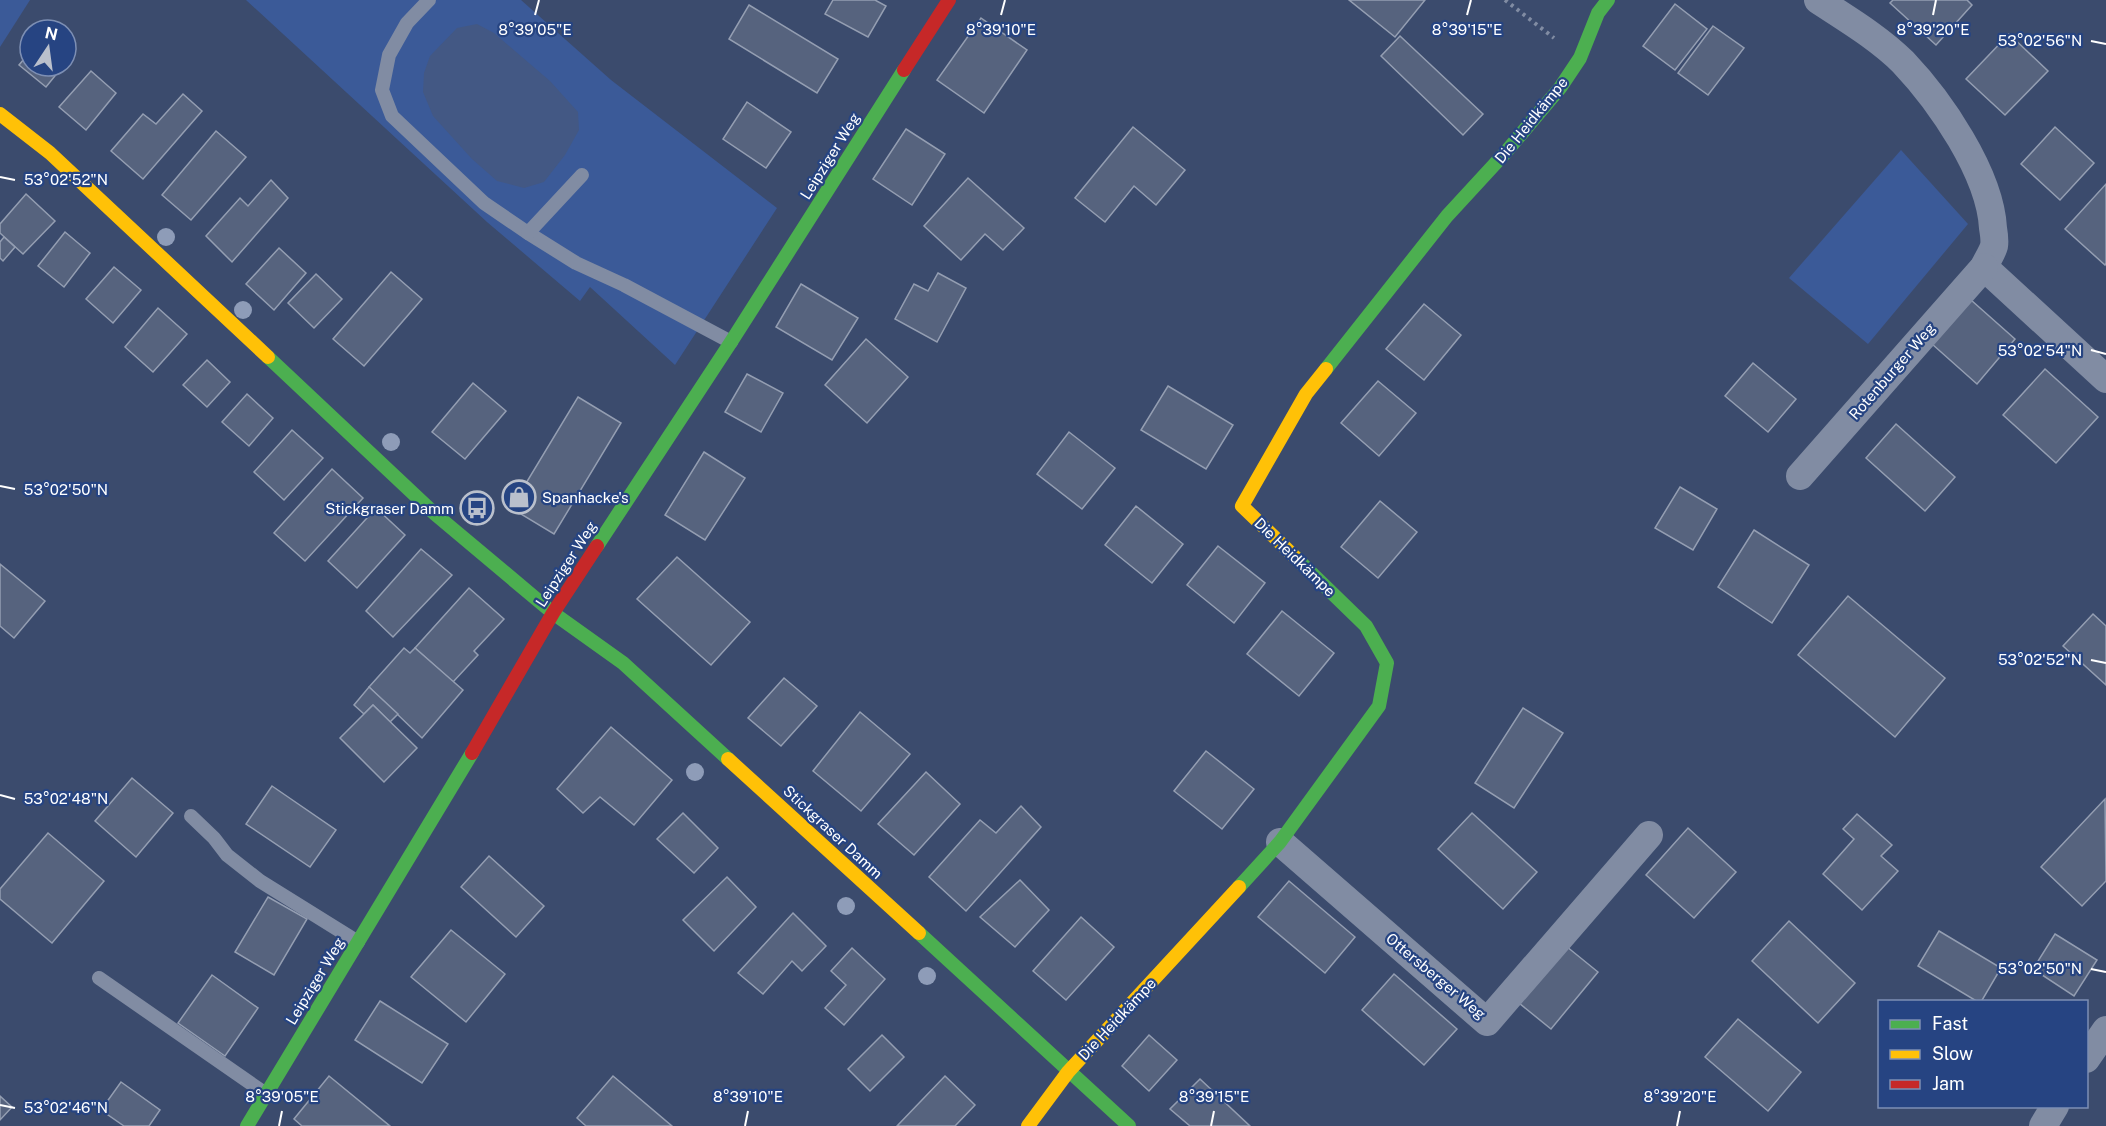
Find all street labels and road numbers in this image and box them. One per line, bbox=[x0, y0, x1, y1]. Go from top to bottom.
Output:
street label: Die Heidkämpe bbox=[1491, 74, 1571, 166]
street label: Leipziger Weg bbox=[797, 110, 863, 202]
street label: Rotenburger Weg bbox=[1845, 319, 1939, 423]
street label: Die Heidkämpe bbox=[1251, 514, 1339, 600]
street label: Leipziger Weg bbox=[532, 518, 600, 610]
street label: Stickgraser Damm bbox=[780, 782, 886, 882]
street label: Ottersberger Weg bbox=[1383, 929, 1489, 1023]
street label: Leipziger Weg bbox=[282, 934, 348, 1028]
street label: Die Heidkämpe bbox=[1075, 975, 1159, 1063]

